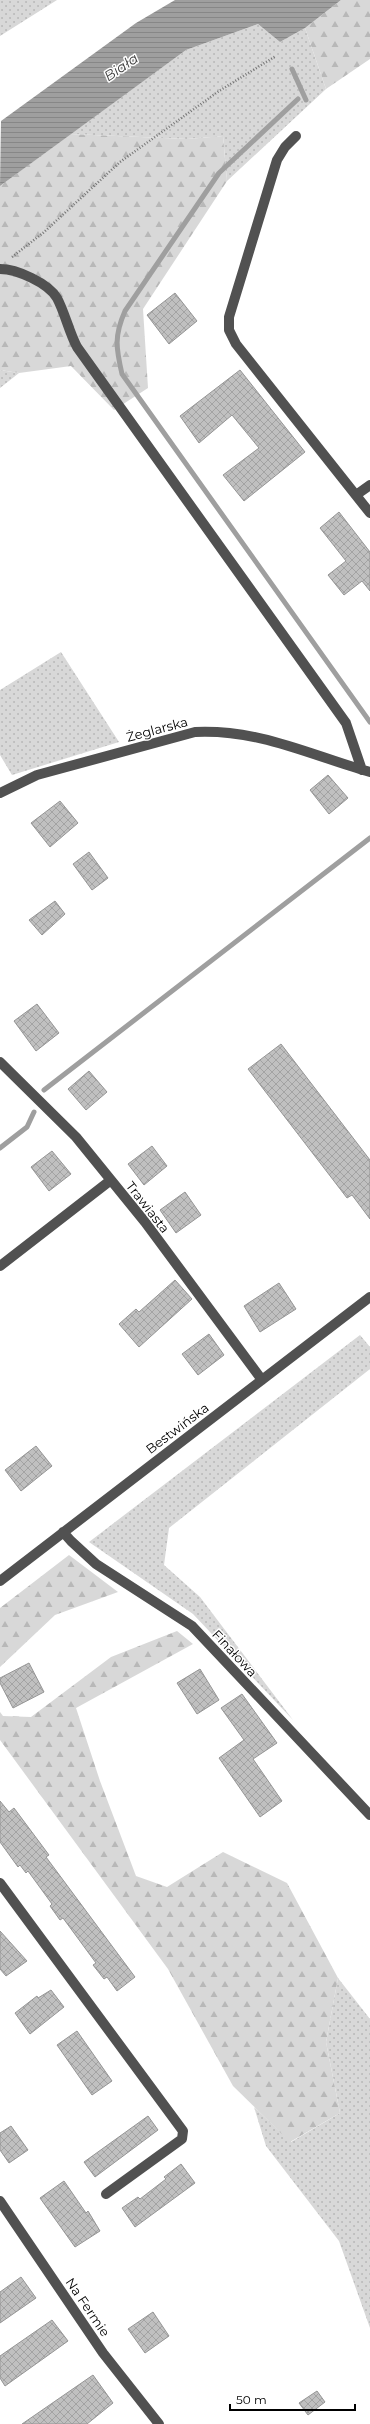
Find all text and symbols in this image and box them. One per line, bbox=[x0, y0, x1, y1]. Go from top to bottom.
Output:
water label: Biała bbox=[100, 49, 142, 85]
street label: Żeglarska bbox=[124, 713, 190, 745]
street label: Trawiasta bbox=[123, 1178, 173, 1236]
street label: Bestwińska bbox=[142, 1399, 212, 1457]
street label: Finałowa bbox=[209, 1626, 261, 1680]
street label: Na Fermie bbox=[62, 2274, 114, 2340]
scale bar bbox=[230, 2386, 355, 2412]
text: 50 m bbox=[236, 2392, 267, 2407]

